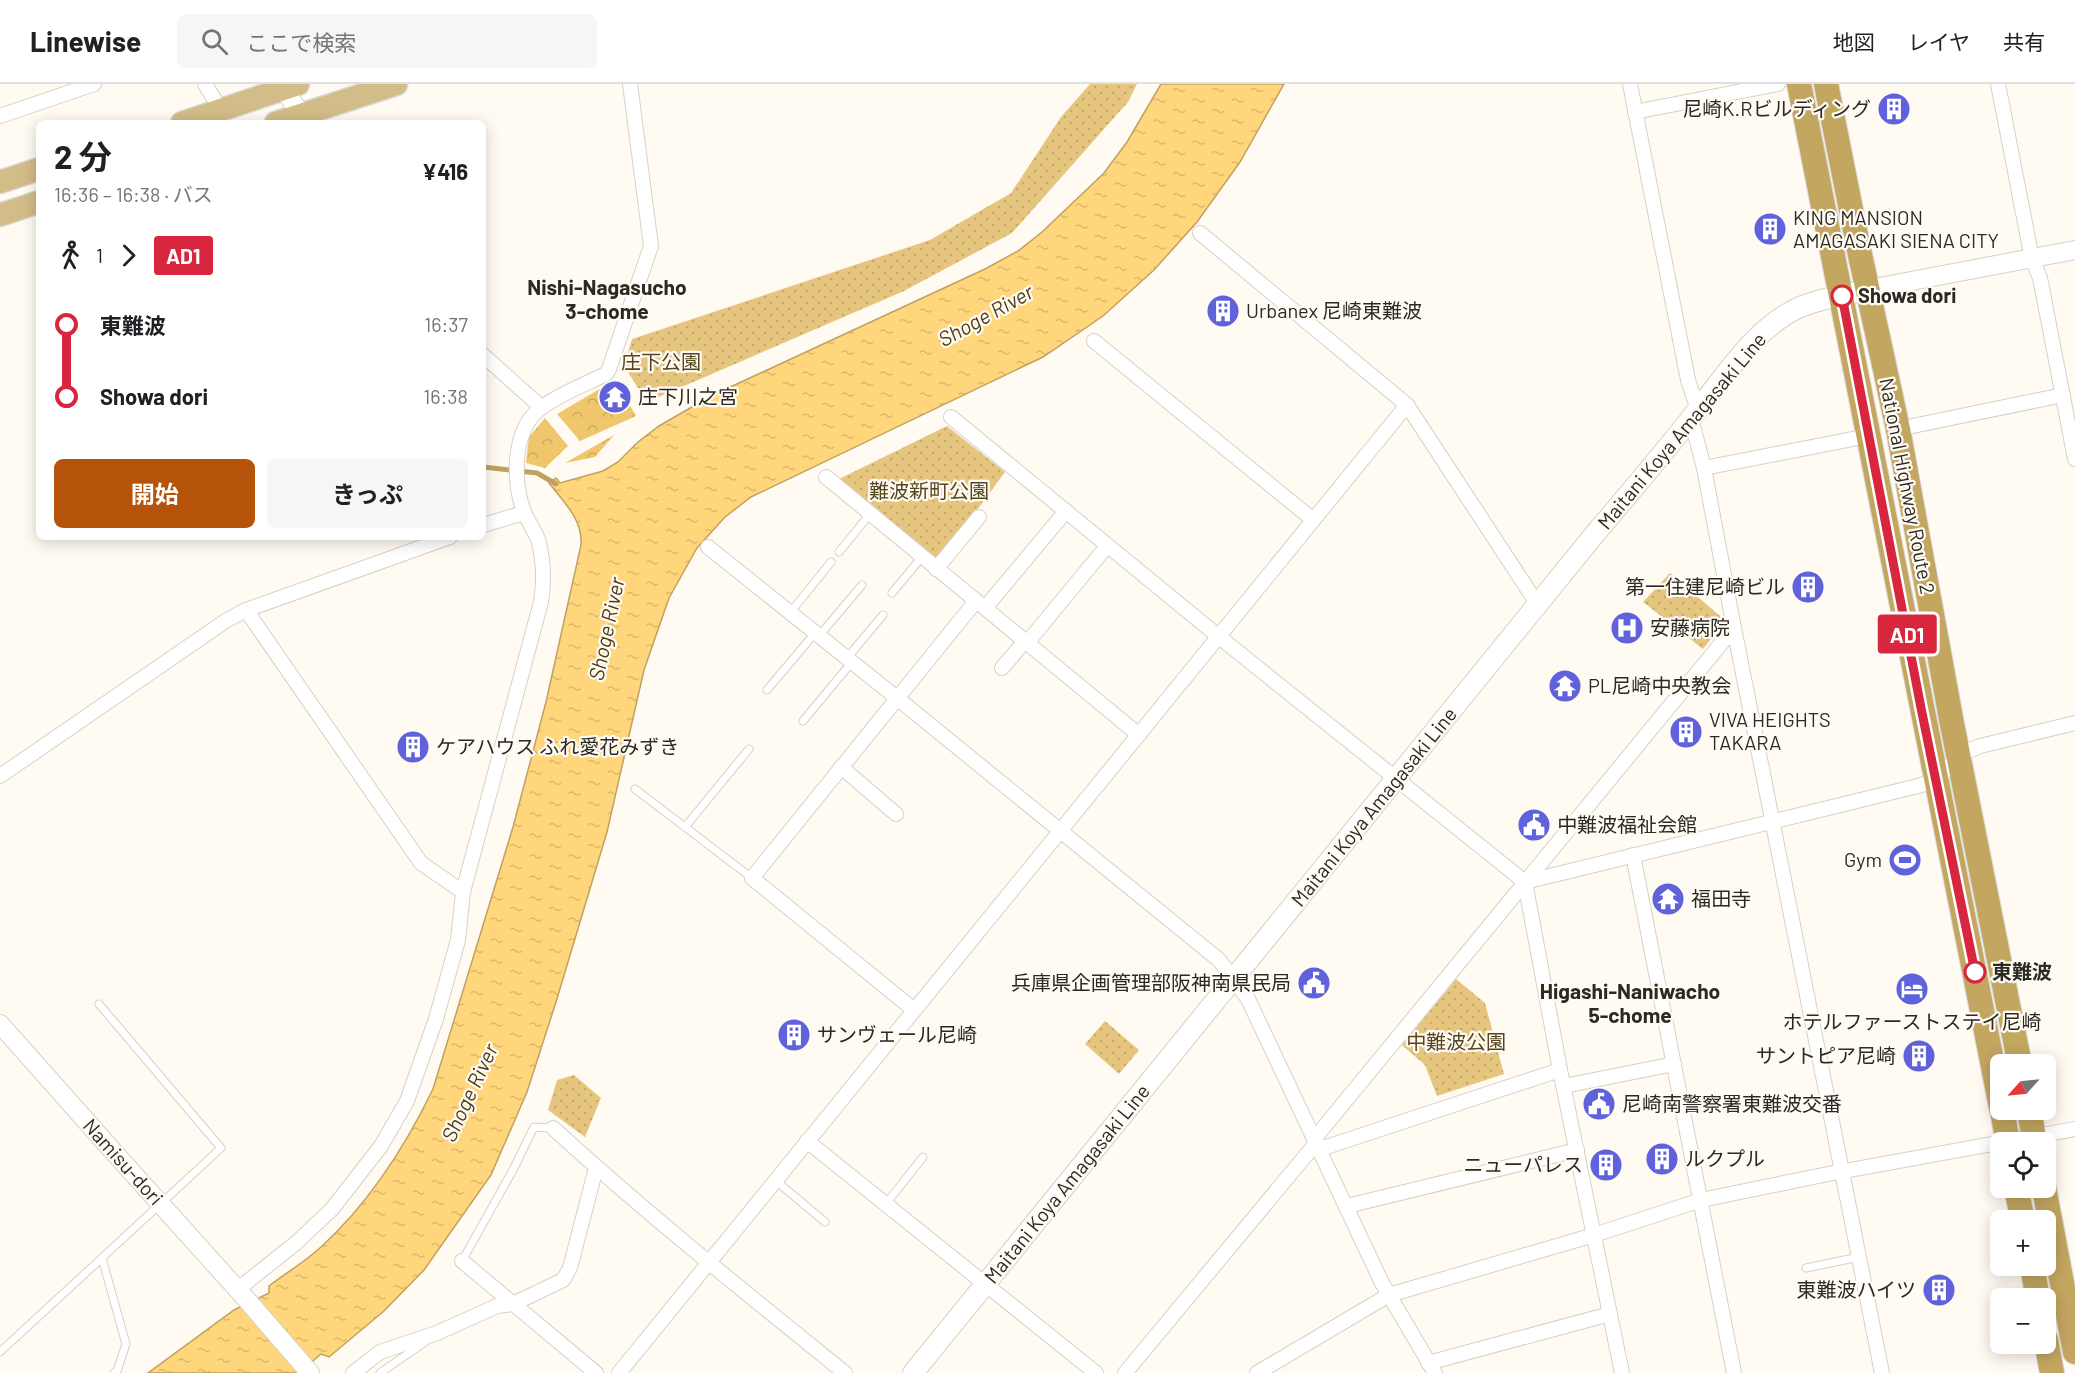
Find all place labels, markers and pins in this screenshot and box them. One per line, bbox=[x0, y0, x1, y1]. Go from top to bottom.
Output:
building icon: 尼崎K.Rビルディング bbox=[1876, 91, 1912, 127]
place label: 尼崎K.Rビルディング bbox=[1682, 96, 1871, 120]
place label: KING MANSION AMAGASAKI SIENA CITY bbox=[1793, 205, 1999, 252]
building icon: KING MANSION AMAGASAKI SIENA CITY bbox=[1752, 211, 1788, 247]
place label: Showa dori bbox=[1858, 283, 1956, 307]
marker: Showa dori bbox=[1831, 285, 1853, 307]
building icon: Urbanex 尼崎東難波 bbox=[1205, 293, 1241, 329]
place label: Urbanex 尼崎東難波 bbox=[1246, 298, 1422, 322]
temple icon: 庄下川之宮 bbox=[597, 379, 633, 415]
place label: 庄下川之宮 bbox=[638, 384, 738, 408]
building icon: 第一住建尼崎ビル bbox=[1790, 569, 1826, 605]
place label: 第一住建尼崎ビル bbox=[1625, 574, 1785, 598]
hospital icon: 安藤病院 bbox=[1609, 610, 1645, 646]
place label: 安藤病院 bbox=[1650, 615, 1730, 639]
temple icon: PL尼崎中央教会 bbox=[1547, 668, 1583, 704]
place label: PL尼崎中央教会 bbox=[1588, 673, 1731, 697]
place label: VIVA HEIGHTS TAKARA bbox=[1709, 707, 1831, 754]
building icon: VIVA HEIGHTS TAKARA bbox=[1668, 714, 1704, 750]
building icon: ケアハウス ふれ愛花みずき bbox=[395, 729, 431, 765]
place label: ケアハウス ふれ愛花みずき bbox=[436, 734, 679, 758]
public building icon: 中難波福祉会館 bbox=[1516, 807, 1552, 843]
place label: 中難波福祉会館 bbox=[1557, 812, 1697, 836]
sports icon: Gym bbox=[1887, 842, 1923, 878]
place label: Gym bbox=[1844, 847, 1882, 871]
temple icon: 福田寺 bbox=[1650, 881, 1686, 917]
place label: 福田寺 bbox=[1691, 886, 1751, 910]
place label: 東難波 bbox=[1992, 959, 2052, 983]
marker: 東難波 bbox=[1964, 961, 1986, 983]
public building icon: 兵庫県企画管理部阪神南県民局 bbox=[1296, 965, 1332, 1001]
place label: 兵庫県企画管理部阪神南県民局 bbox=[1011, 970, 1291, 994]
hotel icon: ホテルファーストステイ尼崎 bbox=[1894, 971, 1930, 1007]
place label: ホテルファーストステイ尼崎 bbox=[1783, 1009, 2042, 1033]
building icon: サンヴェール尼崎 bbox=[776, 1017, 812, 1053]
place label: サンヴェール尼崎 bbox=[817, 1022, 977, 1046]
building icon: サントピア尼崎 bbox=[1901, 1038, 1937, 1074]
place label: サントピア尼崎 bbox=[1756, 1043, 1896, 1067]
public building icon: 尼崎南警察署東難波交番 bbox=[1581, 1086, 1617, 1122]
place label: 尼崎南警察署東難波交番 bbox=[1622, 1091, 1842, 1115]
building icon: ルクプル bbox=[1644, 1141, 1680, 1177]
place label: ルクプル bbox=[1685, 1146, 1765, 1170]
building icon: ニューパレス bbox=[1588, 1147, 1624, 1183]
place label: ニューパレス bbox=[1463, 1152, 1583, 1176]
building icon: 東難波ハイツ bbox=[1921, 1272, 1957, 1308]
place label: 東難波ハイツ bbox=[1796, 1277, 1916, 1301]

